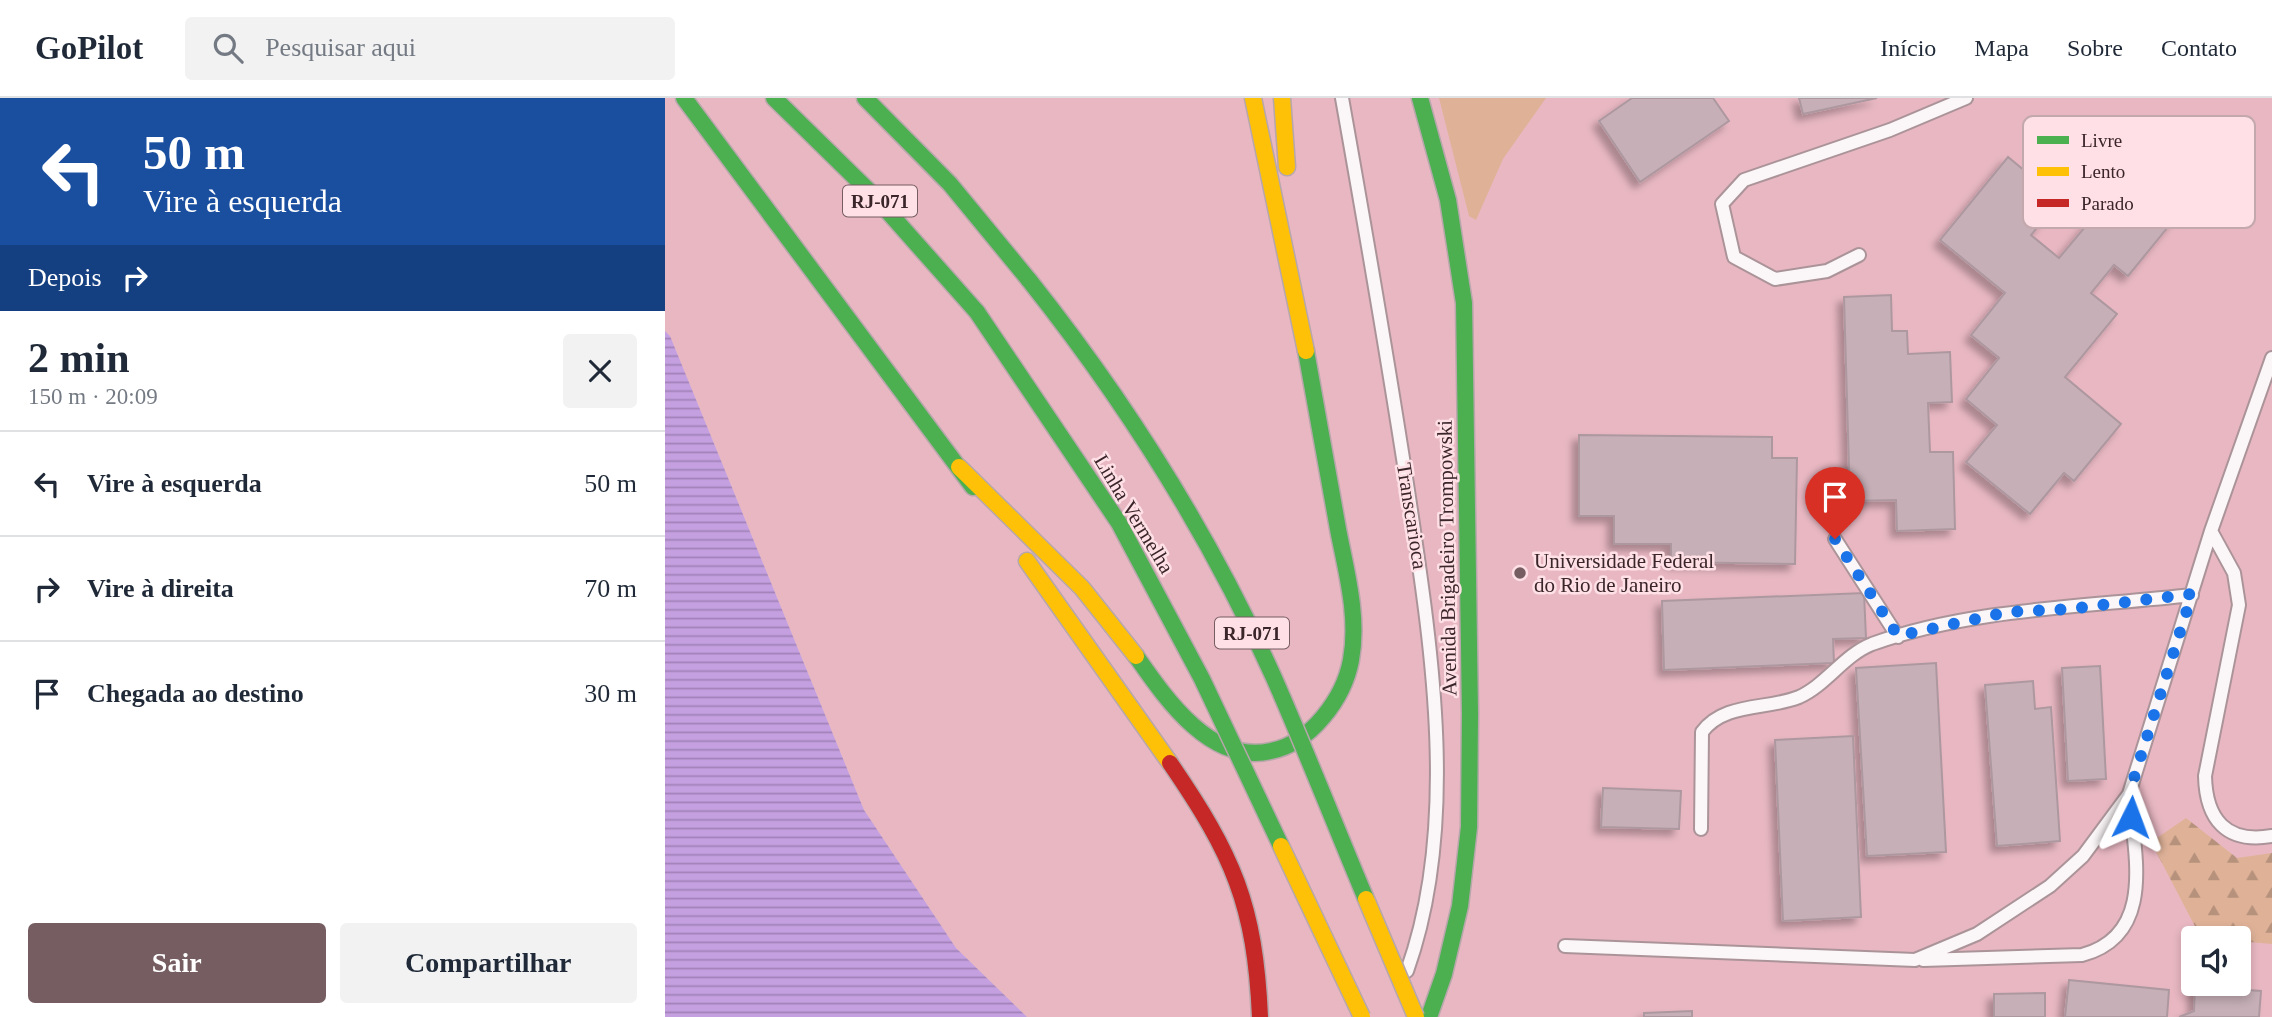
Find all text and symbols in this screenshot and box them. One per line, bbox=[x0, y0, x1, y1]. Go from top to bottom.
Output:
search box bbox=[185, 17, 675, 80]
icon: search bbox=[209, 29, 247, 67]
text: GoPilot bbox=[35, 30, 143, 66]
text: Pesquisar aqui bbox=[265, 33, 416, 62]
text: Início bbox=[1880, 35, 1936, 61]
text: Mapa bbox=[1974, 35, 2029, 61]
text: Sobre bbox=[2067, 35, 2123, 61]
text: Contato bbox=[2161, 35, 2237, 61]
legend bbox=[2023, 116, 2255, 228]
text: 50 m bbox=[143, 125, 245, 180]
icon: left bbox=[28, 126, 119, 217]
text: Livre bbox=[2081, 130, 2122, 151]
text: Lento bbox=[2081, 161, 2125, 182]
text: Vire à esquerda bbox=[143, 183, 342, 219]
road number: RJ-071 bbox=[843, 186, 917, 216]
text: Parado bbox=[2081, 193, 2134, 214]
icon: right bbox=[116, 259, 154, 297]
text: Depois bbox=[28, 263, 102, 292]
button: close bbox=[563, 334, 637, 408]
text: 2 min bbox=[28, 335, 130, 381]
text: 150 m · 20:09 bbox=[28, 384, 158, 409]
street label: Avenida Brigadeiro Trompowski bbox=[1433, 420, 1461, 696]
street label: Linha Vermelha bbox=[1089, 450, 1179, 578]
street label: Transcarioca bbox=[1392, 461, 1432, 572]
icon: left bbox=[28, 465, 66, 503]
pin bbox=[1805, 467, 1865, 539]
text: Vire à esquerda bbox=[87, 469, 262, 498]
text: 50 m bbox=[584, 469, 637, 498]
icon: arrive bbox=[1816, 478, 1854, 516]
place label: Universidade Federal do Rio de Janeiro bbox=[1534, 549, 1714, 597]
marker: Universidade Federal do Rio de Janeiro bbox=[1512, 565, 1528, 581]
icon: right bbox=[28, 570, 66, 608]
text: Vire à direita bbox=[87, 574, 234, 603]
text: 70 m bbox=[584, 574, 637, 603]
road number: RJ-071 bbox=[1215, 618, 1289, 648]
icon: arrive bbox=[28, 675, 66, 713]
text: Chegada ao destino bbox=[87, 679, 304, 708]
text: 30 m bbox=[584, 679, 637, 708]
position arrow bbox=[2094, 780, 2168, 854]
button: Sair bbox=[28, 923, 326, 1003]
button: Compartilhar bbox=[340, 923, 637, 1003]
map controls bbox=[2181, 926, 2251, 996]
button: sound bbox=[2181, 926, 2251, 996]

